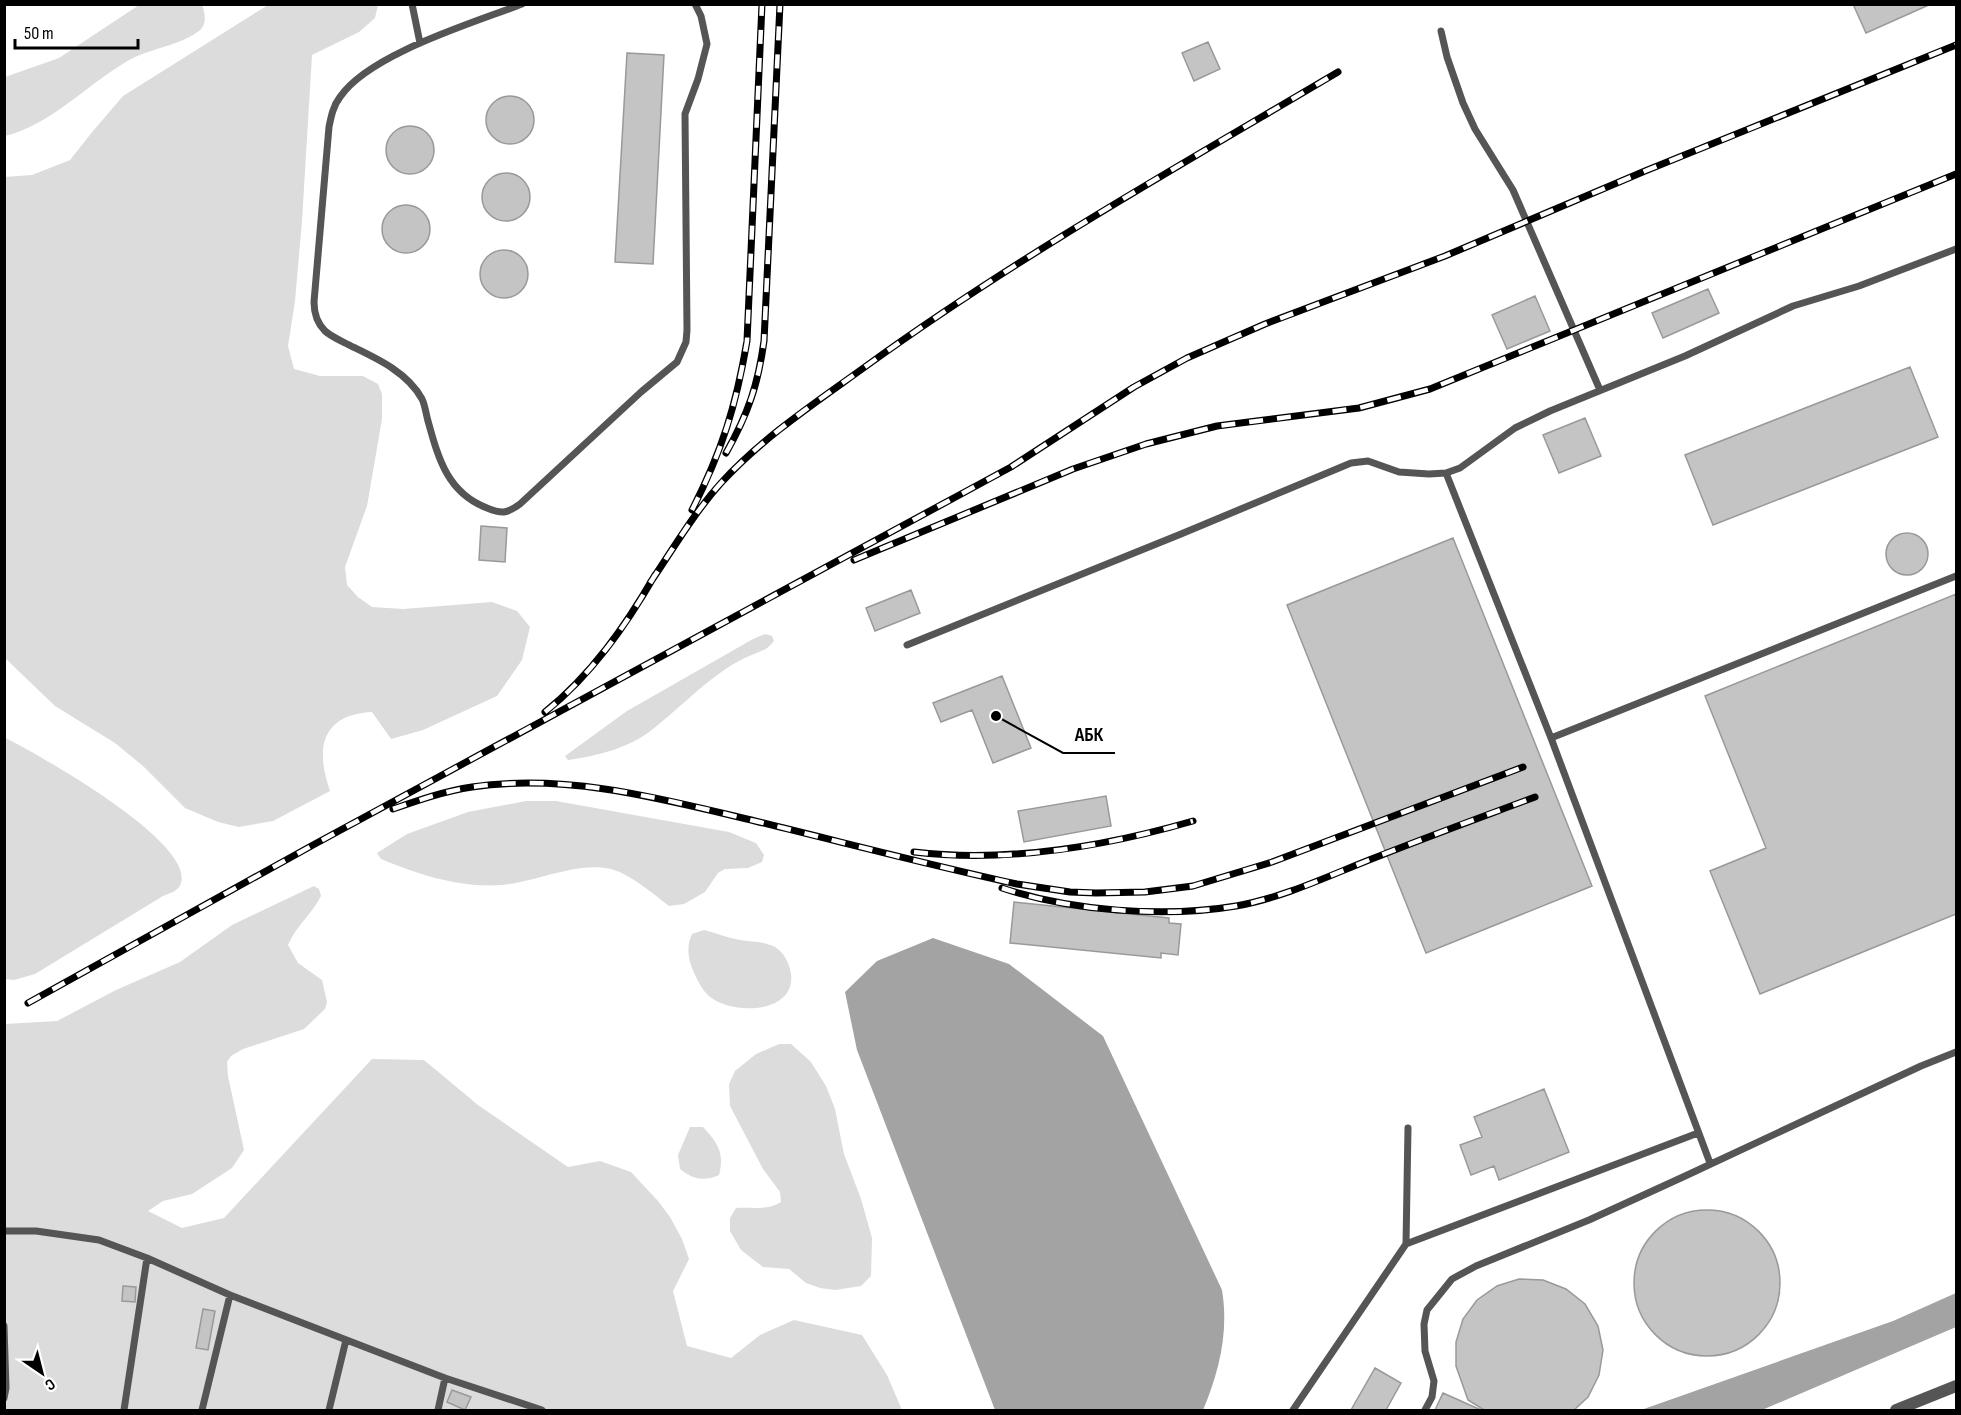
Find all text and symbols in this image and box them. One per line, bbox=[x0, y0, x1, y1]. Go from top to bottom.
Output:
scale bar bbox=[15, 12, 138, 50]
text: 50 m bbox=[24, 23, 54, 44]
callout: АБК bbox=[1063, 715, 1115, 753]
text: АБК bbox=[1074, 723, 1104, 747]
north arrow bbox=[12, 1343, 72, 1403]
text: С bbox=[41, 1374, 59, 1394]

